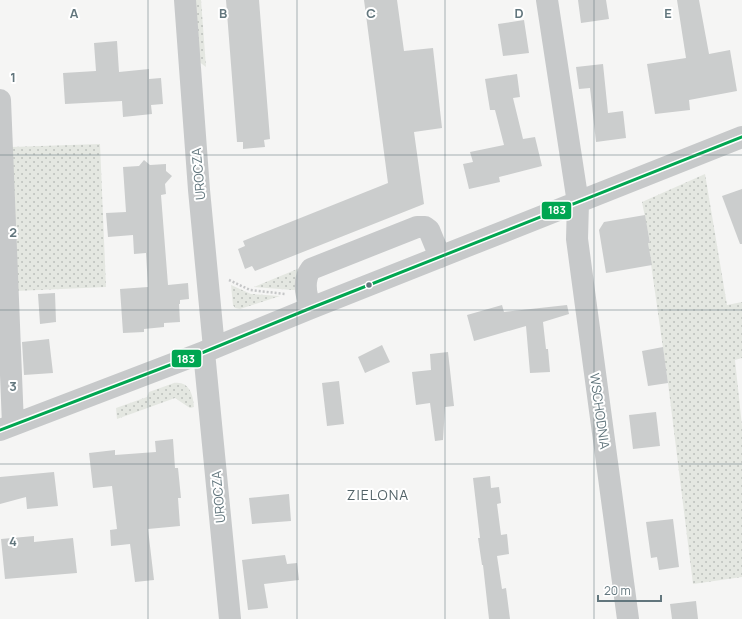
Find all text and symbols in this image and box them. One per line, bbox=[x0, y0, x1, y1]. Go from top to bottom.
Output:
text: A bbox=[70, 4, 79, 22]
text: B bbox=[219, 4, 227, 22]
text: C bbox=[366, 4, 376, 22]
text: D bbox=[514, 4, 524, 22]
text: E bbox=[664, 4, 672, 22]
text: 1 bbox=[10, 68, 16, 86]
street label: UROCZA bbox=[187, 147, 209, 201]
line badge: 183 bbox=[541, 201, 572, 220]
text: 183 bbox=[548, 202, 566, 217]
text: 2 bbox=[9, 223, 17, 241]
unlabelled marker bbox=[364, 280, 374, 290]
line badge: 183 bbox=[171, 349, 202, 368]
text: 183 bbox=[177, 351, 195, 366]
street label: WSCHODNIA bbox=[586, 372, 614, 450]
text: 3 bbox=[9, 377, 17, 395]
street label: UROCZA bbox=[207, 470, 229, 524]
district label: ZIELONA bbox=[347, 485, 409, 504]
text: 4 bbox=[9, 532, 17, 550]
scale bar bbox=[598, 577, 661, 603]
text: 20 m bbox=[604, 582, 631, 599]

